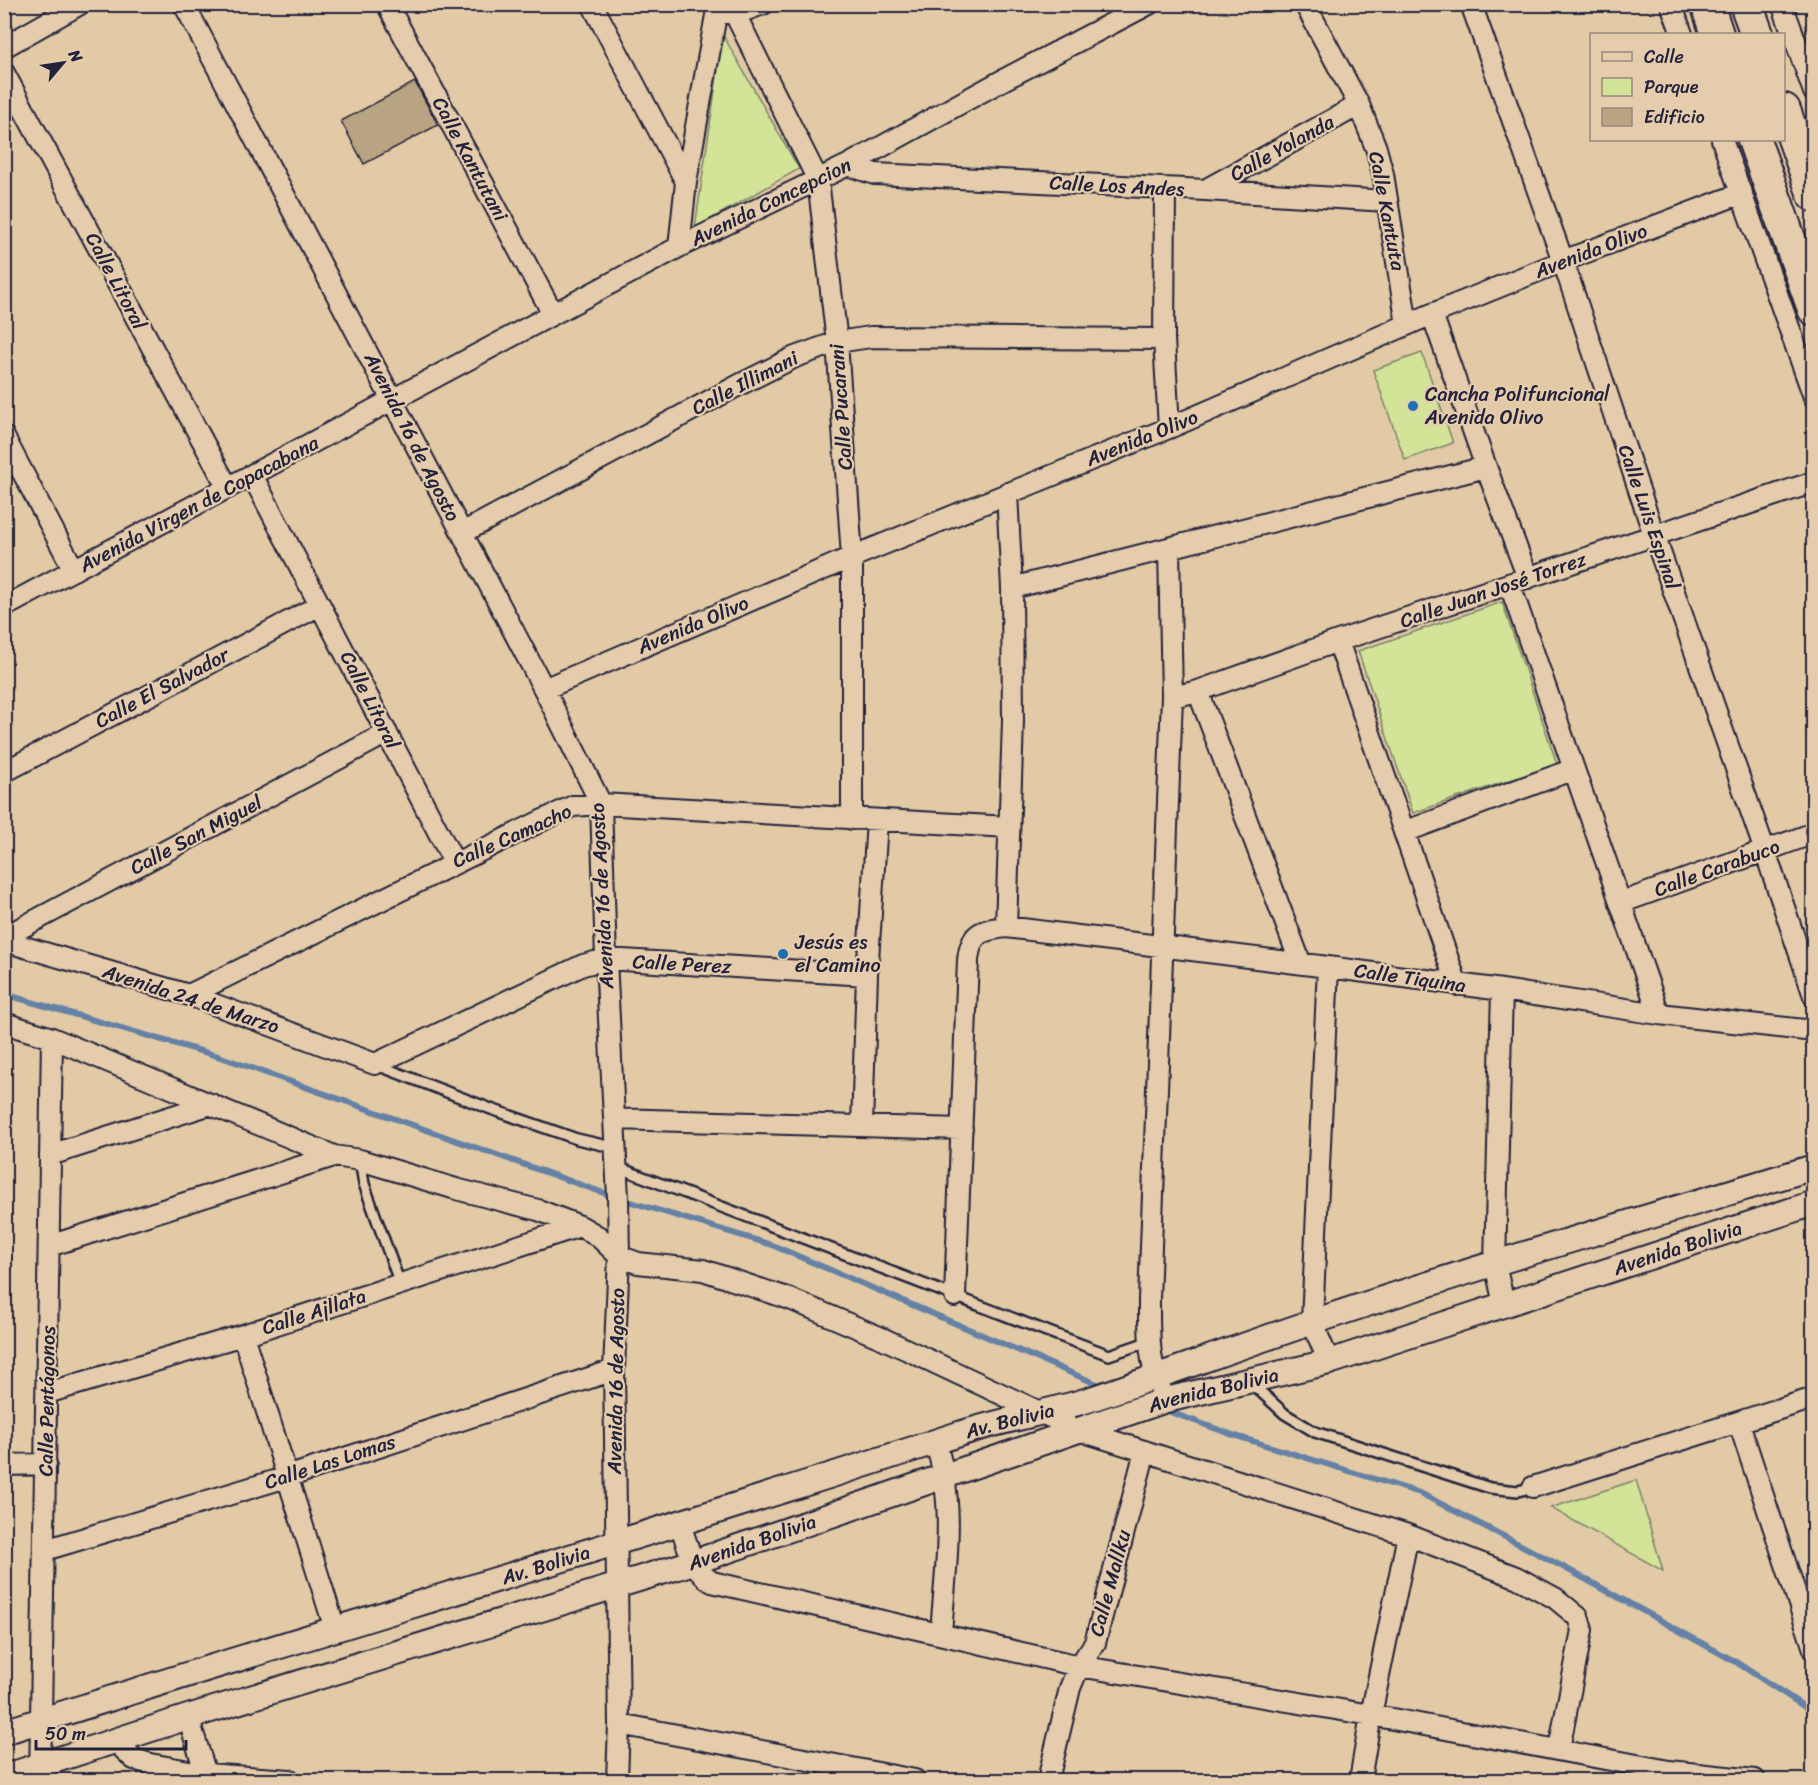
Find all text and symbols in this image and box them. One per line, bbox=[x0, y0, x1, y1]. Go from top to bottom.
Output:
north arrow bbox=[33, 33, 93, 93]
legend bbox=[1590, 33, 1785, 141]
text: Calle bbox=[1644, 41, 1684, 73]
text: N bbox=[60, 43, 91, 69]
text: Parque bbox=[1644, 71, 1699, 103]
street label: Calle Kantutani bbox=[422, 90, 518, 228]
text: Edificio bbox=[1644, 101, 1705, 133]
street label: Calle Yolanda bbox=[1223, 104, 1342, 191]
street label: Avenida Concepcion bbox=[684, 148, 858, 257]
street label: Calle Kantuta bbox=[1358, 148, 1416, 275]
street label: Calle Los Andes bbox=[1049, 165, 1186, 207]
street label: Avenida Olivo bbox=[1529, 213, 1653, 289]
street label: Calle Litoral bbox=[76, 226, 157, 337]
street label: Calle Illimani bbox=[685, 340, 806, 425]
street label: Calle Pucarani bbox=[819, 342, 863, 471]
street label: Avenida 16 de Agosto bbox=[354, 345, 470, 528]
place label: Cancha Polifuncional Avenida Olivo bbox=[1424, 377, 1610, 435]
marker: Cancha Polifuncional Avenida Olivo bbox=[1406, 399, 1420, 413]
street label: Avenida Olivo bbox=[1080, 400, 1203, 477]
street label: Avenida Virgen de Copacabana bbox=[72, 425, 326, 583]
street label: Calle Luis Espinal bbox=[1608, 440, 1691, 595]
street label: Calle Juan José Torrez bbox=[1395, 542, 1591, 638]
street label: Avenida Olivo bbox=[631, 586, 754, 665]
street label: Calle El Salvador bbox=[88, 637, 237, 738]
street label: Calle Litoral bbox=[330, 645, 410, 756]
street label: Calle San Miguel bbox=[123, 785, 270, 885]
street label: Calle Camacho bbox=[446, 794, 578, 878]
street label: Avenida 16 de Agosto bbox=[580, 802, 624, 991]
street label: Calle Carabuco bbox=[1649, 829, 1785, 907]
place label: Jesús es el Camino bbox=[794, 925, 881, 983]
street label: Calle Perez bbox=[632, 944, 733, 984]
marker: Jesús es el Camino bbox=[776, 947, 790, 961]
street label: Calle Tiquina bbox=[1352, 953, 1468, 1003]
street label: Avenida 24 de Marzo bbox=[97, 954, 284, 1044]
street label: Avenida Bolivia bbox=[1608, 1210, 1747, 1285]
street label: Calle Ajllata bbox=[257, 1279, 371, 1345]
street label: Avenida 16 de Agosto bbox=[597, 1288, 635, 1475]
street label: Calle Pentágonos bbox=[28, 1324, 66, 1477]
street label: Avenida Bolivia bbox=[1142, 1357, 1282, 1423]
street label: Av. Bolivia bbox=[960, 1392, 1058, 1449]
street label: Calle Las Lomas bbox=[260, 1424, 401, 1500]
street label: Avenida Bolivia bbox=[682, 1504, 821, 1581]
street label: Calle Mallku bbox=[1079, 1525, 1141, 1640]
street label: Av. Bolivia bbox=[496, 1534, 594, 1595]
scale bar bbox=[36, 1713, 186, 1751]
text: 50 m bbox=[45, 1718, 86, 1750]

